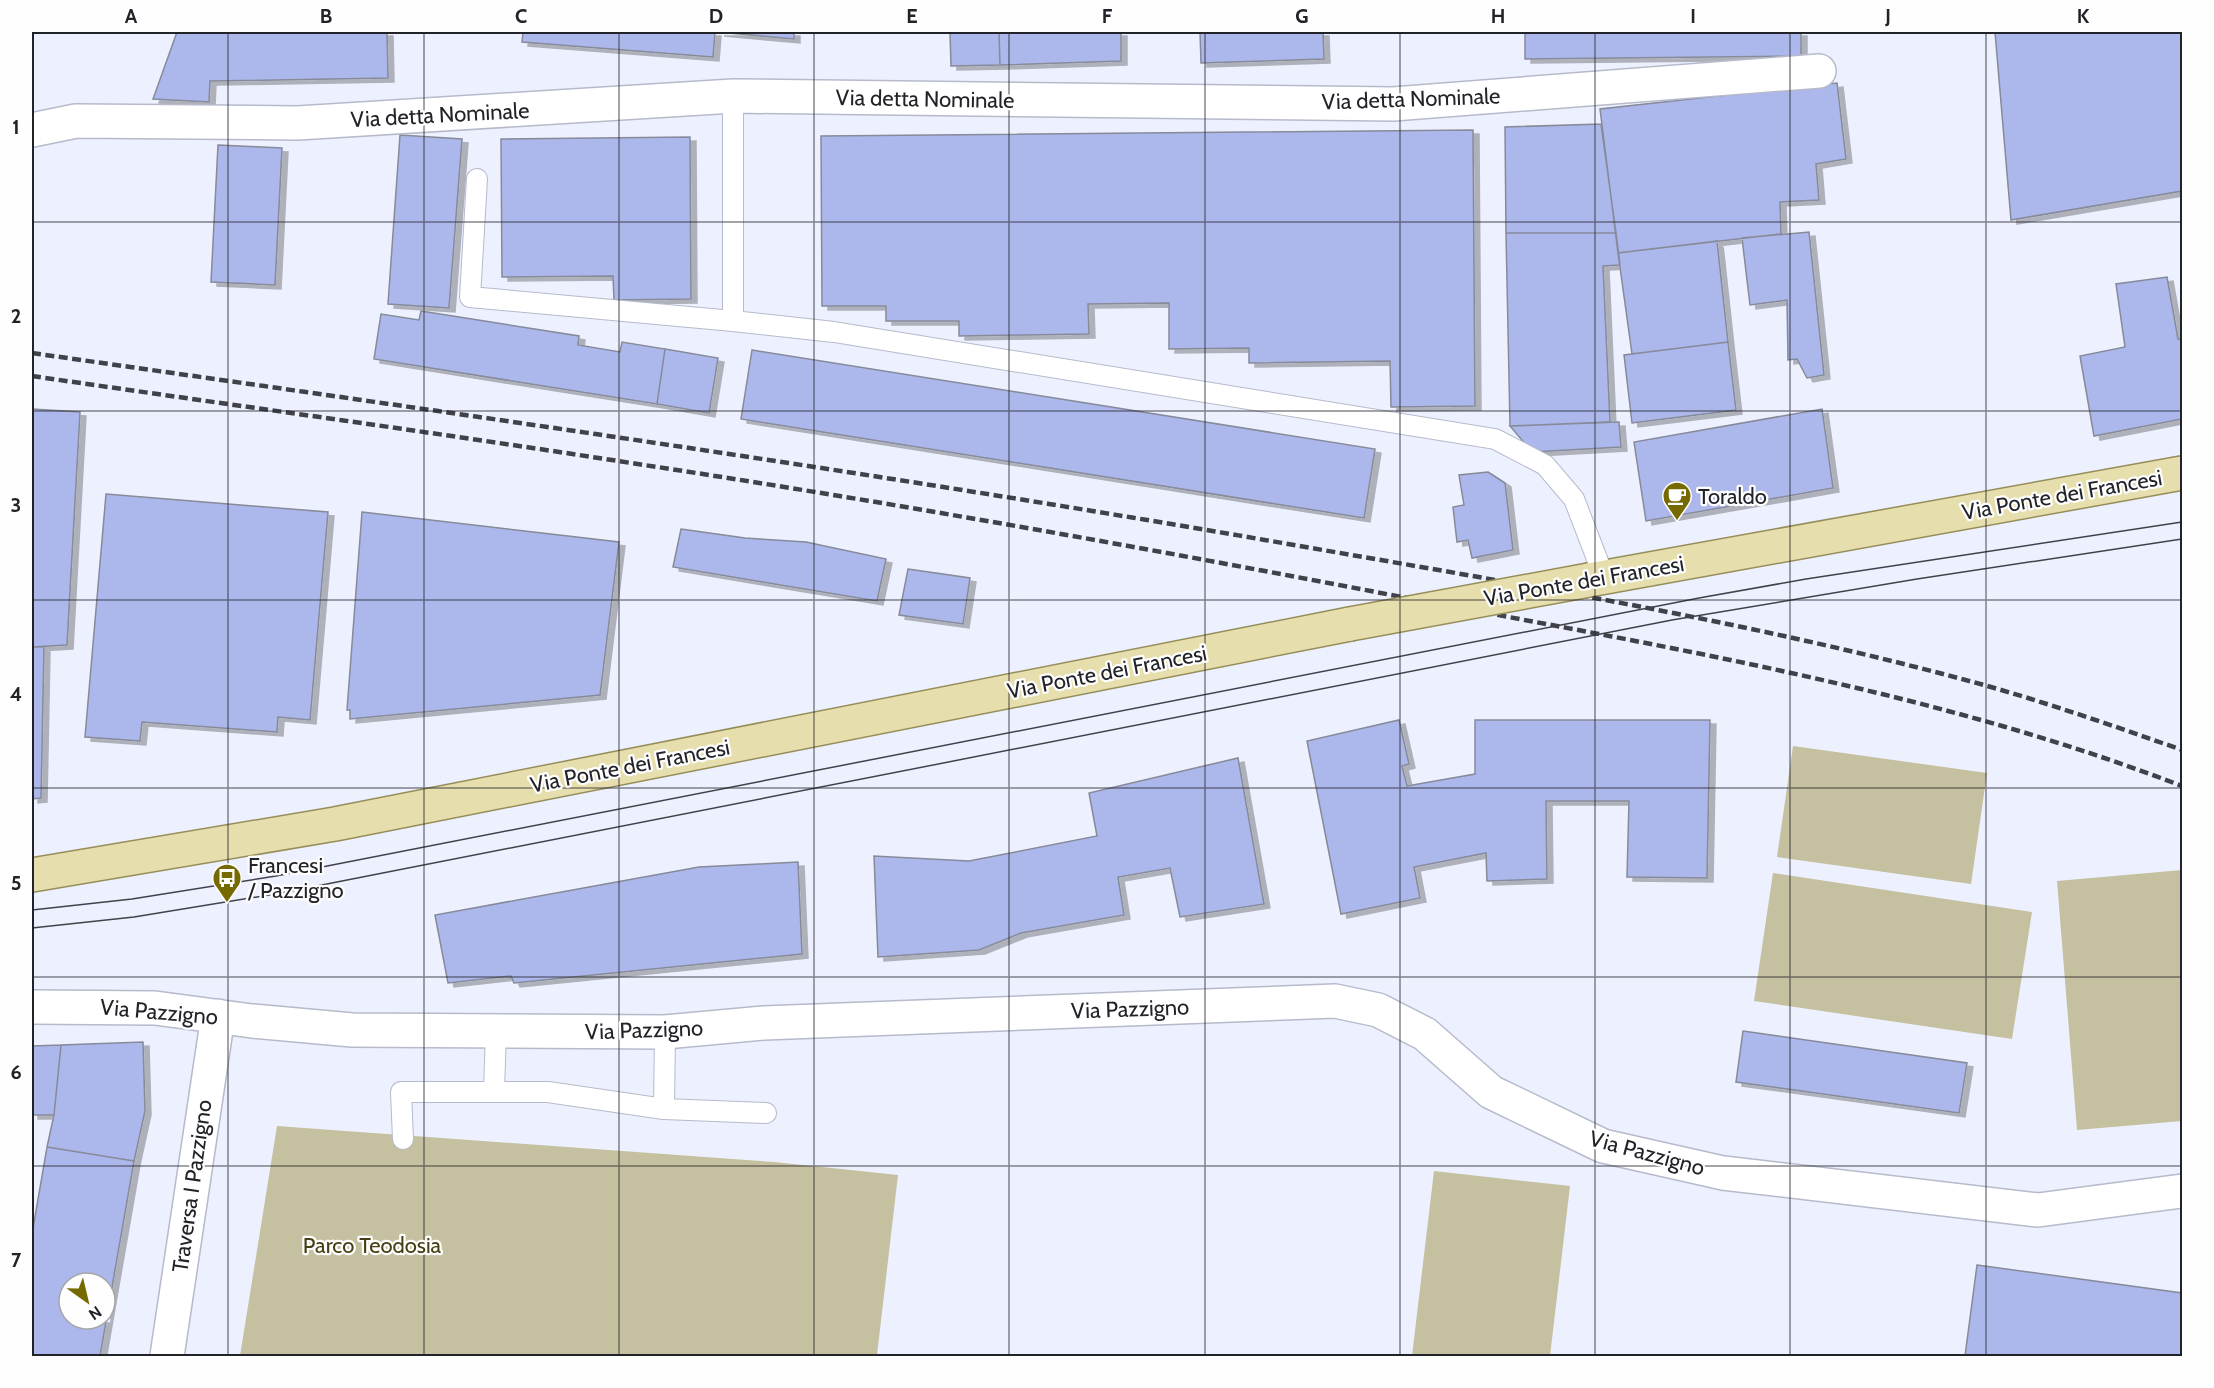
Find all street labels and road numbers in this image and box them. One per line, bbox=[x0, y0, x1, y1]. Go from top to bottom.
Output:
street label: Via detta Nominale bbox=[1321, 82, 1501, 116]
street label: Via detta Nominale bbox=[835, 84, 1015, 114]
street label: Via detta Nominale bbox=[350, 97, 530, 133]
street label: Via Ponte dei Francesi bbox=[1960, 464, 2164, 526]
street label: Via Ponte dei Francesi bbox=[1482, 550, 1686, 612]
street label: Via Ponte dei Francesi bbox=[1005, 639, 1209, 705]
street label: Via Ponte dei Francesi bbox=[528, 733, 732, 799]
street label: Via Pazzigno bbox=[99, 993, 219, 1031]
street label: Via Pazzigno bbox=[1070, 993, 1190, 1025]
street label: Via Pazzigno bbox=[584, 1014, 704, 1046]
street label: Traversa I Pazzigno bbox=[166, 1098, 218, 1274]
street label: Via Pazzigno bbox=[1586, 1125, 1708, 1181]

